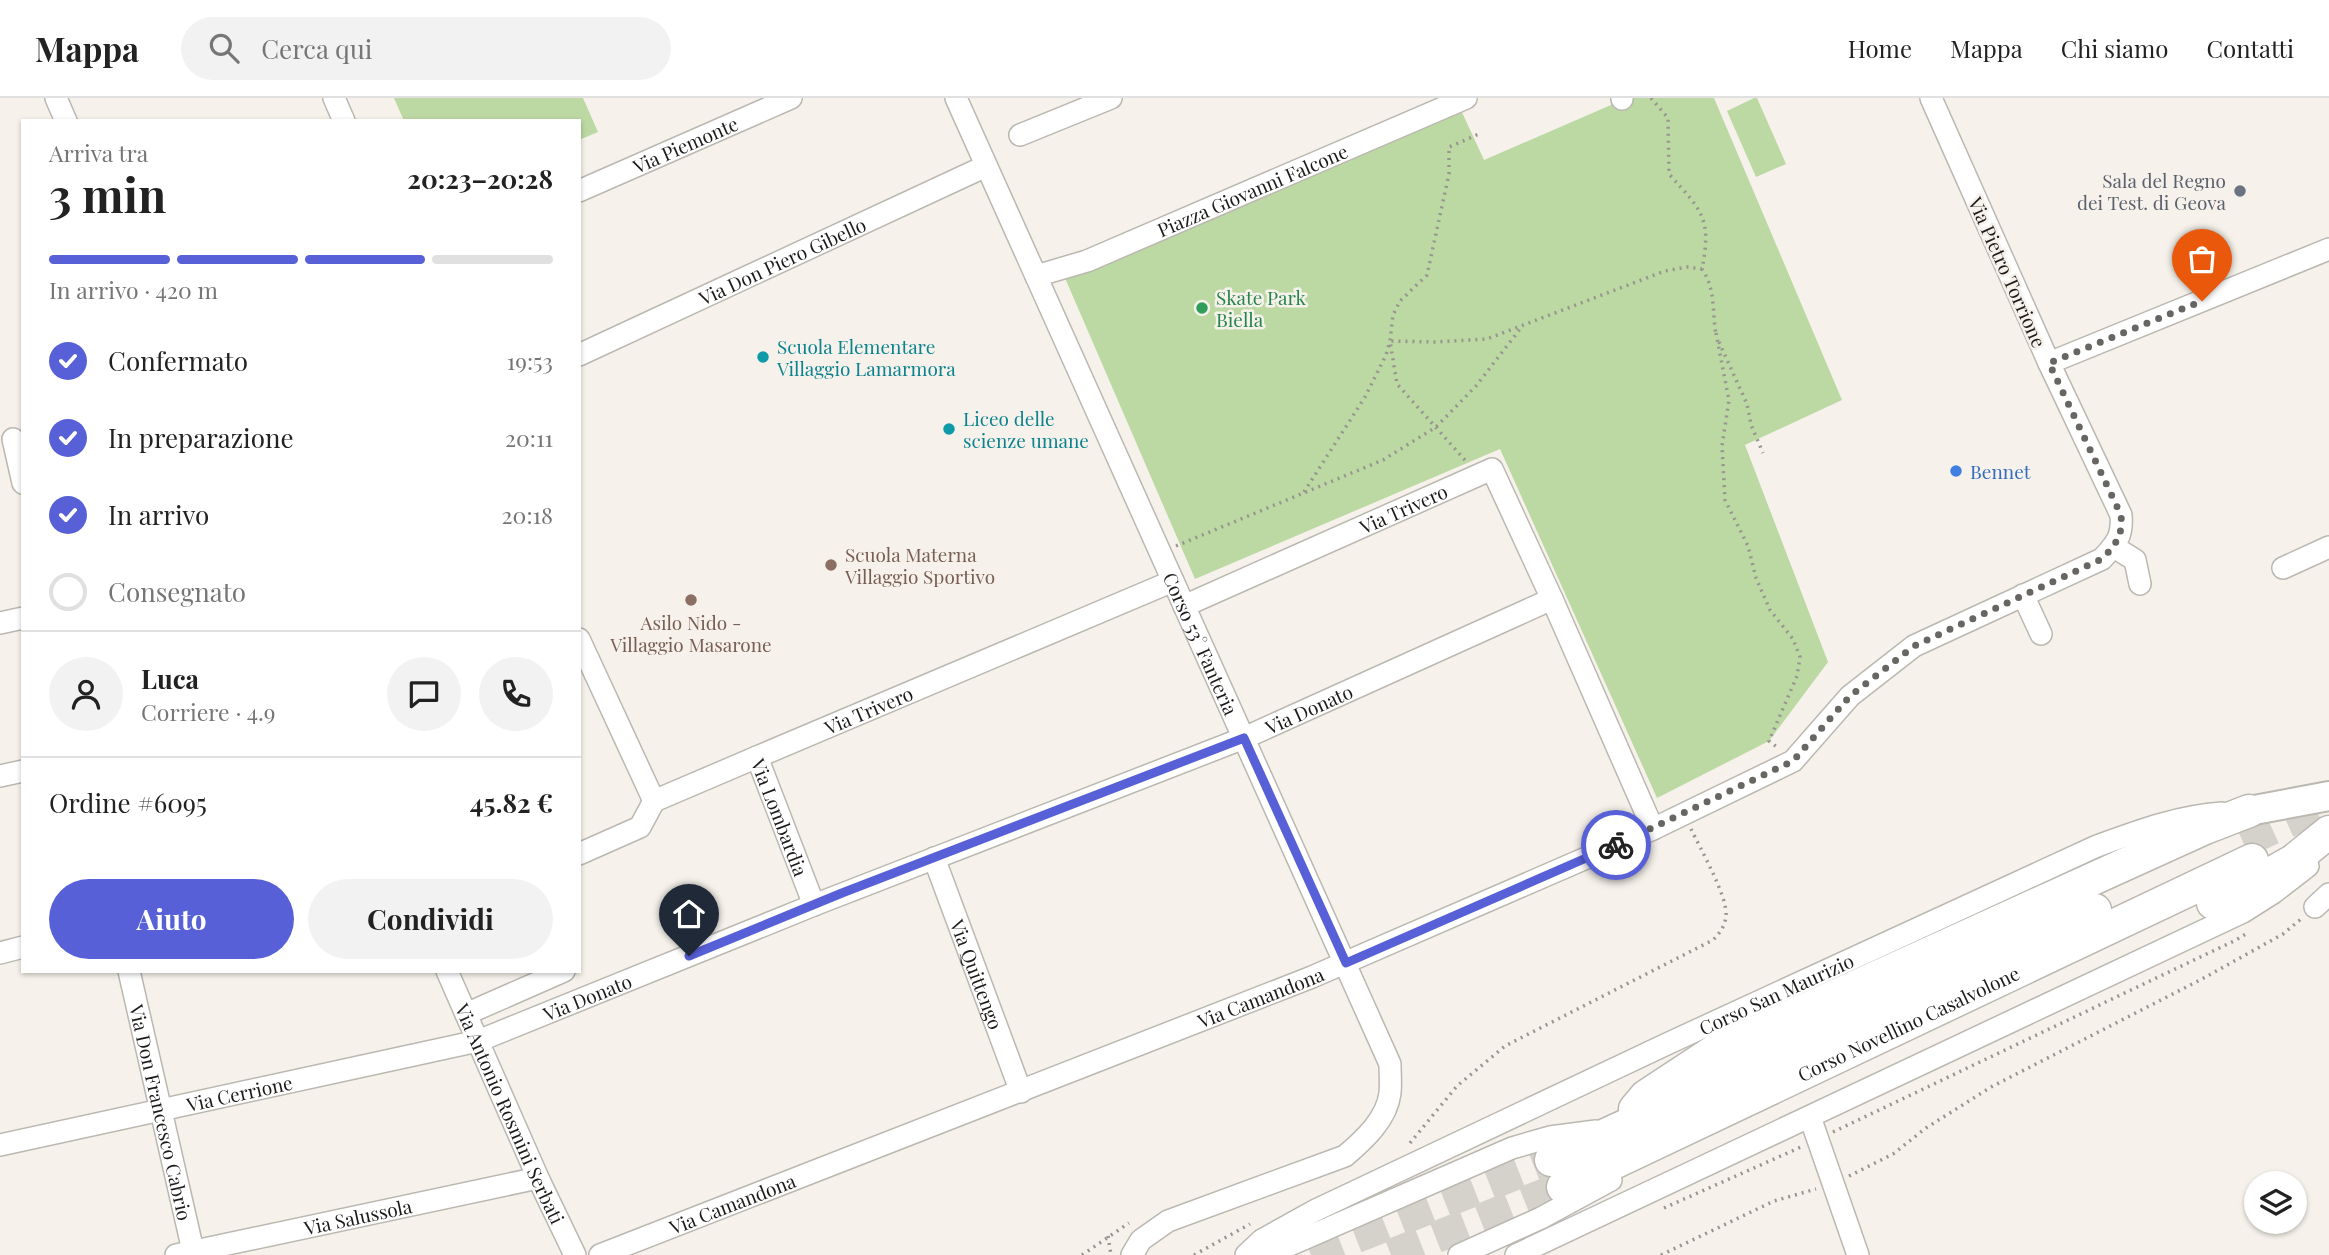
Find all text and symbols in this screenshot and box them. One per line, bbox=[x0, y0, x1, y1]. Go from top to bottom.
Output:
search box bbox=[181, 17, 671, 80]
text: Mappa bbox=[35, 26, 139, 70]
icon: search bbox=[205, 29, 243, 67]
text: Cerca qui bbox=[261, 31, 372, 66]
text: Home bbox=[1848, 32, 1912, 64]
text: Mappa bbox=[1950, 32, 2023, 64]
text: Chi siamo bbox=[2061, 32, 2168, 64]
text: Contatti bbox=[2206, 32, 2294, 64]
street label: Via Piemonte bbox=[628, 110, 742, 179]
text: Arriva tra bbox=[49, 137, 148, 168]
street label: Piazza Giovanni Falcone bbox=[1153, 138, 1352, 242]
text: 20:23–20:28 bbox=[407, 161, 553, 196]
text: 3 min bbox=[49, 163, 166, 225]
place label: Sala del Regno dei Test. di Geova bbox=[2077, 167, 2227, 215]
marker: Sala del Regno dei Test. di Geova bbox=[2232, 183, 2248, 199]
street label: Via Pietro Torrione bbox=[1963, 192, 2053, 351]
street label: Via Don Piero Gibello bbox=[694, 211, 870, 311]
pin bbox=[2172, 229, 2232, 301]
icon: bag bbox=[2183, 240, 2221, 278]
text: In arrivo · 420 m bbox=[49, 274, 218, 305]
place label: Skate Park Biella bbox=[1216, 284, 1307, 332]
marker: Skate Park Biella bbox=[1194, 300, 1210, 316]
place label: Scuola Elementare Villaggio Lamarmora bbox=[776, 333, 956, 381]
icon: check bbox=[49, 342, 87, 380]
text: Confermato bbox=[108, 343, 248, 378]
text: 19:53 bbox=[507, 345, 553, 376]
marker: Scuola Elementare Villaggio Lamarmora bbox=[755, 349, 771, 365]
place label: Liceo delle scienze umane bbox=[963, 405, 1089, 453]
icon: check bbox=[49, 419, 87, 457]
text: In preparazione bbox=[108, 420, 294, 455]
marker: Liceo delle scienze umane bbox=[941, 421, 957, 437]
text: 20:11 bbox=[505, 422, 553, 453]
place label: Bennet bbox=[1970, 458, 2031, 484]
marker: Bennet bbox=[1948, 463, 1964, 479]
street label: Via Trivero bbox=[1354, 478, 1451, 540]
icon: check bbox=[49, 496, 87, 534]
text: In arrivo bbox=[108, 497, 209, 532]
text: 20:18 bbox=[502, 499, 553, 530]
place label: Scuola Materna Villaggio Sportivo bbox=[844, 541, 995, 589]
marker: Scuola Materna Villaggio Sportivo bbox=[823, 557, 839, 573]
street label: Corso 53° Fanteria bbox=[1158, 568, 1245, 719]
text: Consegnato bbox=[108, 574, 246, 609]
marker: Asilo Nido - Villaggio Masarone bbox=[683, 592, 699, 608]
place label: Asilo Nido - Villaggio Masarone bbox=[609, 609, 772, 657]
button: person bbox=[49, 657, 123, 731]
button: chat bbox=[387, 657, 461, 731]
button: phone bbox=[479, 657, 553, 731]
text: Luca bbox=[141, 661, 199, 696]
street label: Via Donato bbox=[1260, 678, 1357, 740]
street label: Via Trivero bbox=[819, 680, 917, 740]
text: Corriere · 4.9 bbox=[141, 696, 276, 727]
street label: Via Lombardia bbox=[745, 754, 815, 880]
text: Ordine #6095 bbox=[49, 785, 207, 820]
text: 45.82 € bbox=[470, 785, 553, 820]
courier bbox=[1581, 810, 1651, 880]
icon: bike bbox=[1597, 826, 1635, 864]
button: Aiuto bbox=[49, 879, 294, 959]
button: Condividi bbox=[308, 879, 553, 959]
pin bbox=[659, 884, 719, 956]
icon: home bbox=[670, 895, 708, 933]
street label: Via Quittengo bbox=[945, 915, 1010, 1033]
street label: Corso San Maurizio bbox=[1694, 947, 1858, 1041]
street label: Corso Novellino Casalvolone bbox=[1793, 959, 2023, 1087]
street label: Via Camandona bbox=[1193, 960, 1328, 1034]
street label: Via Donato bbox=[538, 967, 635, 1027]
street label: Via Antonio Rosmini Serbati bbox=[449, 998, 571, 1228]
street label: Via Don Francesco Cabrio bbox=[124, 1001, 199, 1223]
street label: Via Cerrione bbox=[183, 1069, 295, 1117]
street label: Via Camandona bbox=[664, 1167, 800, 1240]
map controls bbox=[2244, 1171, 2307, 1234]
button: layers bbox=[2244, 1171, 2307, 1234]
street label: Via Salussola bbox=[301, 1192, 415, 1241]

